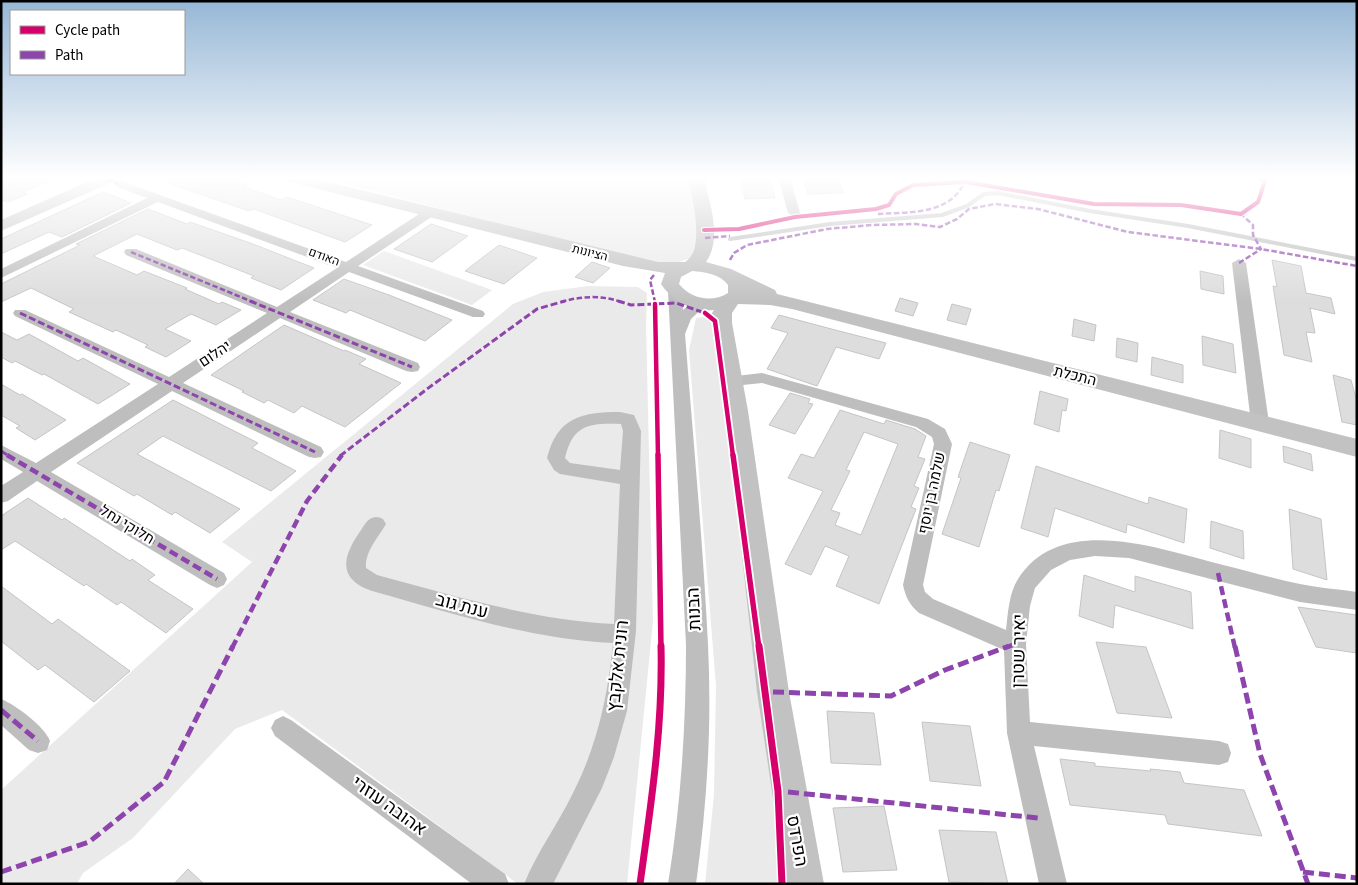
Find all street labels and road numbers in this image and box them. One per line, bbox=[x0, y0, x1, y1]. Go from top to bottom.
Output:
street label: הציונות bbox=[570, 240, 610, 266]
street label: האודם bbox=[306, 244, 342, 270]
street label: יהלום bbox=[195, 336, 235, 372]
street label: התכלת bbox=[1051, 361, 1099, 391]
street label: שלמה בן יוסף bbox=[913, 450, 951, 536]
street label: חלוקי נחל bbox=[96, 500, 158, 550]
street label: ענת גוב bbox=[433, 587, 491, 625]
street label: הבנות bbox=[680, 587, 708, 631]
street label: יאיר שטרן bbox=[1006, 614, 1032, 688]
street label: רונית אלקבץ bbox=[601, 619, 635, 713]
street label: אהובה עוזרי bbox=[346, 770, 432, 842]
street label: הפרדס bbox=[780, 813, 814, 869]

